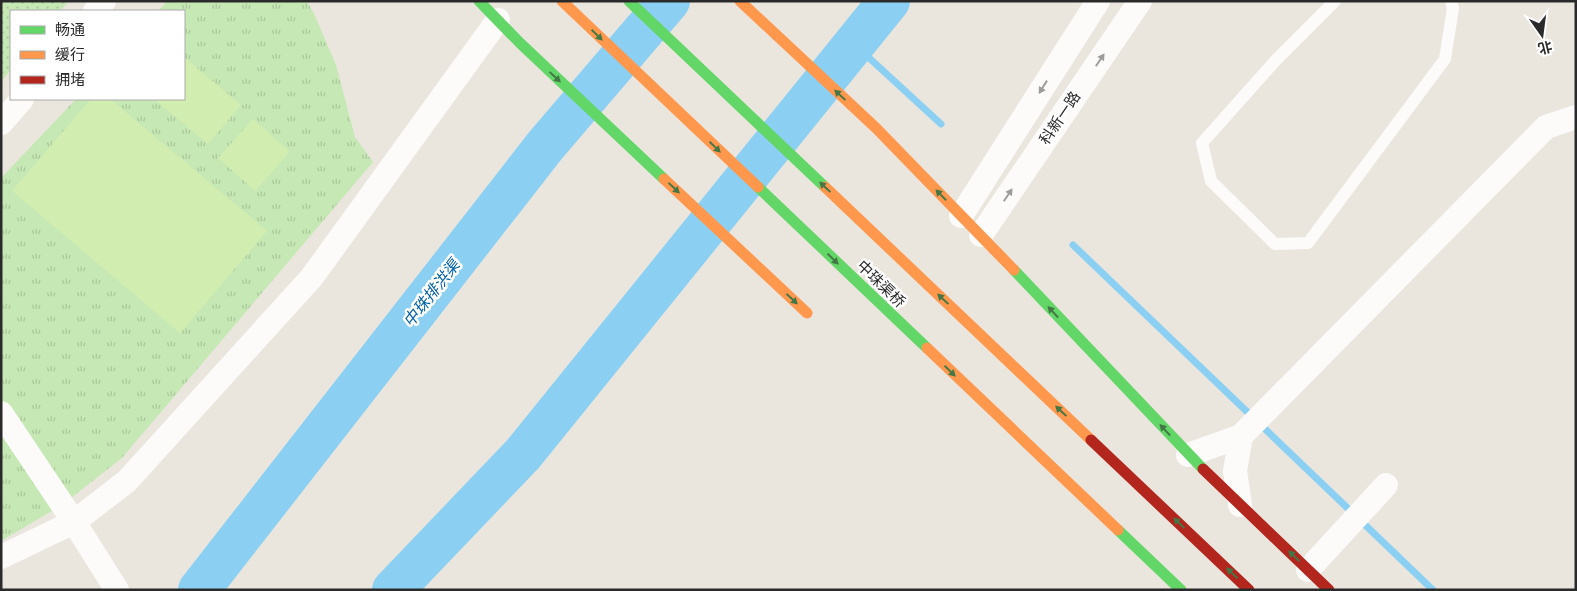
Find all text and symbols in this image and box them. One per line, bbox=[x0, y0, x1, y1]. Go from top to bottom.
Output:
legend bbox=[10, 10, 185, 100]
north arrow bbox=[1517, 10, 1567, 60]
text: 畅通 bbox=[55, 21, 85, 39]
one-way arrow bbox=[591, 29, 603, 41]
text: 北 bbox=[1536, 38, 1554, 57]
text: 缓行 bbox=[55, 46, 85, 64]
one-way arrow bbox=[1095, 53, 1104, 67]
text: 拥堵 bbox=[55, 71, 85, 89]
one-way arrow bbox=[549, 71, 561, 83]
one-way arrow bbox=[1039, 80, 1048, 93]
street label: 科新一路 bbox=[1036, 88, 1084, 148]
one-way arrow bbox=[834, 89, 846, 101]
one-way arrow bbox=[708, 141, 720, 153]
one-way arrow bbox=[820, 181, 832, 193]
one-way arrow bbox=[667, 182, 679, 194]
one-way arrow bbox=[1003, 188, 1013, 201]
one-way arrow bbox=[935, 189, 947, 201]
one-way arrow bbox=[826, 253, 838, 265]
water label: 中珠排洪渠 bbox=[399, 254, 465, 331]
street label: 中珠渠桥 bbox=[853, 257, 909, 311]
one-way arrow bbox=[786, 293, 798, 305]
one-way arrow bbox=[938, 293, 950, 305]
one-way arrow bbox=[1048, 306, 1060, 318]
one-way arrow bbox=[944, 365, 956, 377]
one-way arrow bbox=[1055, 405, 1067, 417]
one-way arrow bbox=[1159, 424, 1171, 436]
one-way arrow bbox=[1173, 517, 1185, 529]
one-way arrow bbox=[1288, 550, 1300, 562]
one-way arrow bbox=[1226, 567, 1238, 579]

